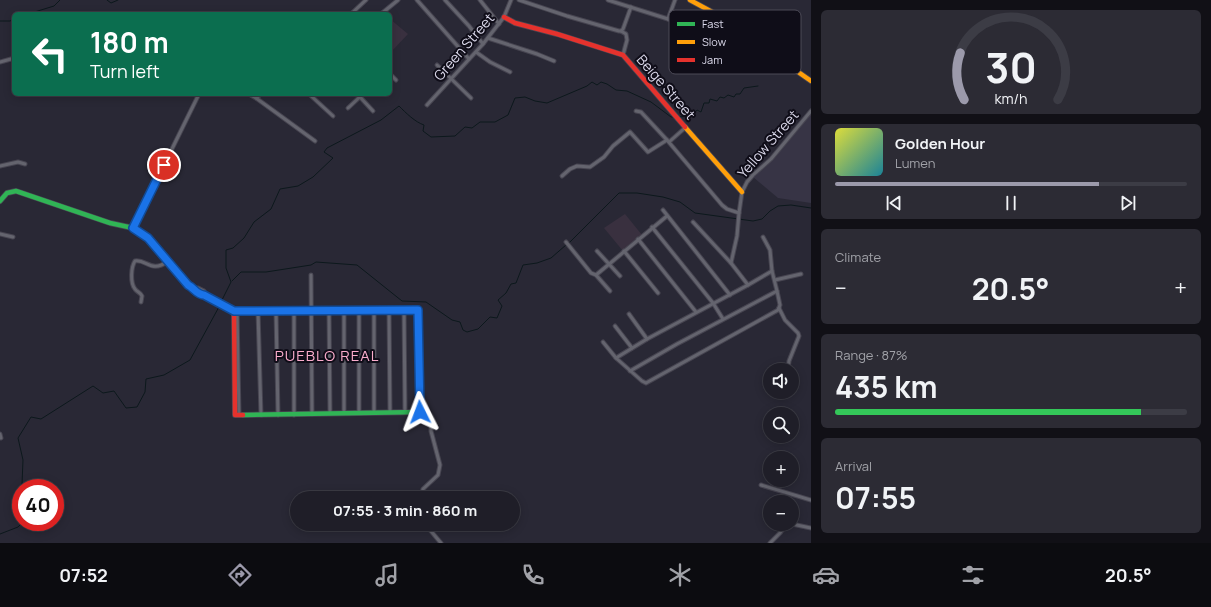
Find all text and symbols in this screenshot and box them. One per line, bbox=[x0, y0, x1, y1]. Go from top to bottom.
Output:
street label: Green Street bbox=[429, 9, 498, 84]
legend bbox=[669, 10, 801, 74]
text: Fast bbox=[702, 16, 724, 31]
text: 180 m bbox=[90, 23, 169, 61]
icon: left bbox=[24, 28, 76, 80]
text: Slow bbox=[702, 34, 727, 49]
text: 30 bbox=[985, 39, 1037, 95]
street label: Beige Street bbox=[633, 50, 700, 124]
text: Jam bbox=[702, 52, 723, 67]
text: Turn left bbox=[90, 59, 160, 83]
text: km/h bbox=[994, 89, 1028, 108]
street label: Yellow Street bbox=[733, 105, 803, 182]
text: Golden Hour bbox=[895, 133, 985, 154]
pin bbox=[147, 148, 181, 182]
icon: arrive bbox=[153, 154, 175, 176]
text: Lumen bbox=[895, 154, 935, 172]
icon: previous bbox=[883, 192, 905, 214]
icon: pause bbox=[1000, 192, 1022, 214]
icon: next bbox=[1117, 192, 1139, 214]
text: Climate bbox=[835, 248, 881, 266]
text: 20.5° bbox=[972, 268, 1050, 309]
text: − bbox=[835, 273, 847, 303]
text: + bbox=[1174, 273, 1187, 303]
district label: PUEBLO REAL bbox=[275, 345, 379, 366]
text: Range · 87% bbox=[835, 346, 907, 364]
map controls bbox=[763, 363, 799, 531]
button: sound bbox=[763, 363, 799, 399]
text: 435 km bbox=[835, 366, 937, 407]
position arrow bbox=[399, 391, 441, 433]
button: search bbox=[763, 407, 799, 443]
button: + bbox=[763, 451, 799, 487]
text: Arrival bbox=[835, 457, 872, 475]
text: 07:55 bbox=[835, 477, 916, 518]
speed limit sign: 40 bbox=[12, 479, 64, 531]
button: − bbox=[763, 495, 799, 531]
text: 07:55 · 3 min · 860 m bbox=[333, 500, 477, 521]
icon: directions bbox=[226, 561, 254, 589]
icon: music bbox=[373, 561, 401, 589]
icon: phone bbox=[519, 561, 547, 589]
icon: climate bbox=[666, 561, 694, 589]
icon: car bbox=[812, 561, 840, 589]
icon: filters bbox=[959, 561, 987, 589]
text: 07:52 bbox=[59, 563, 108, 587]
text: 20.5° bbox=[1105, 563, 1152, 587]

